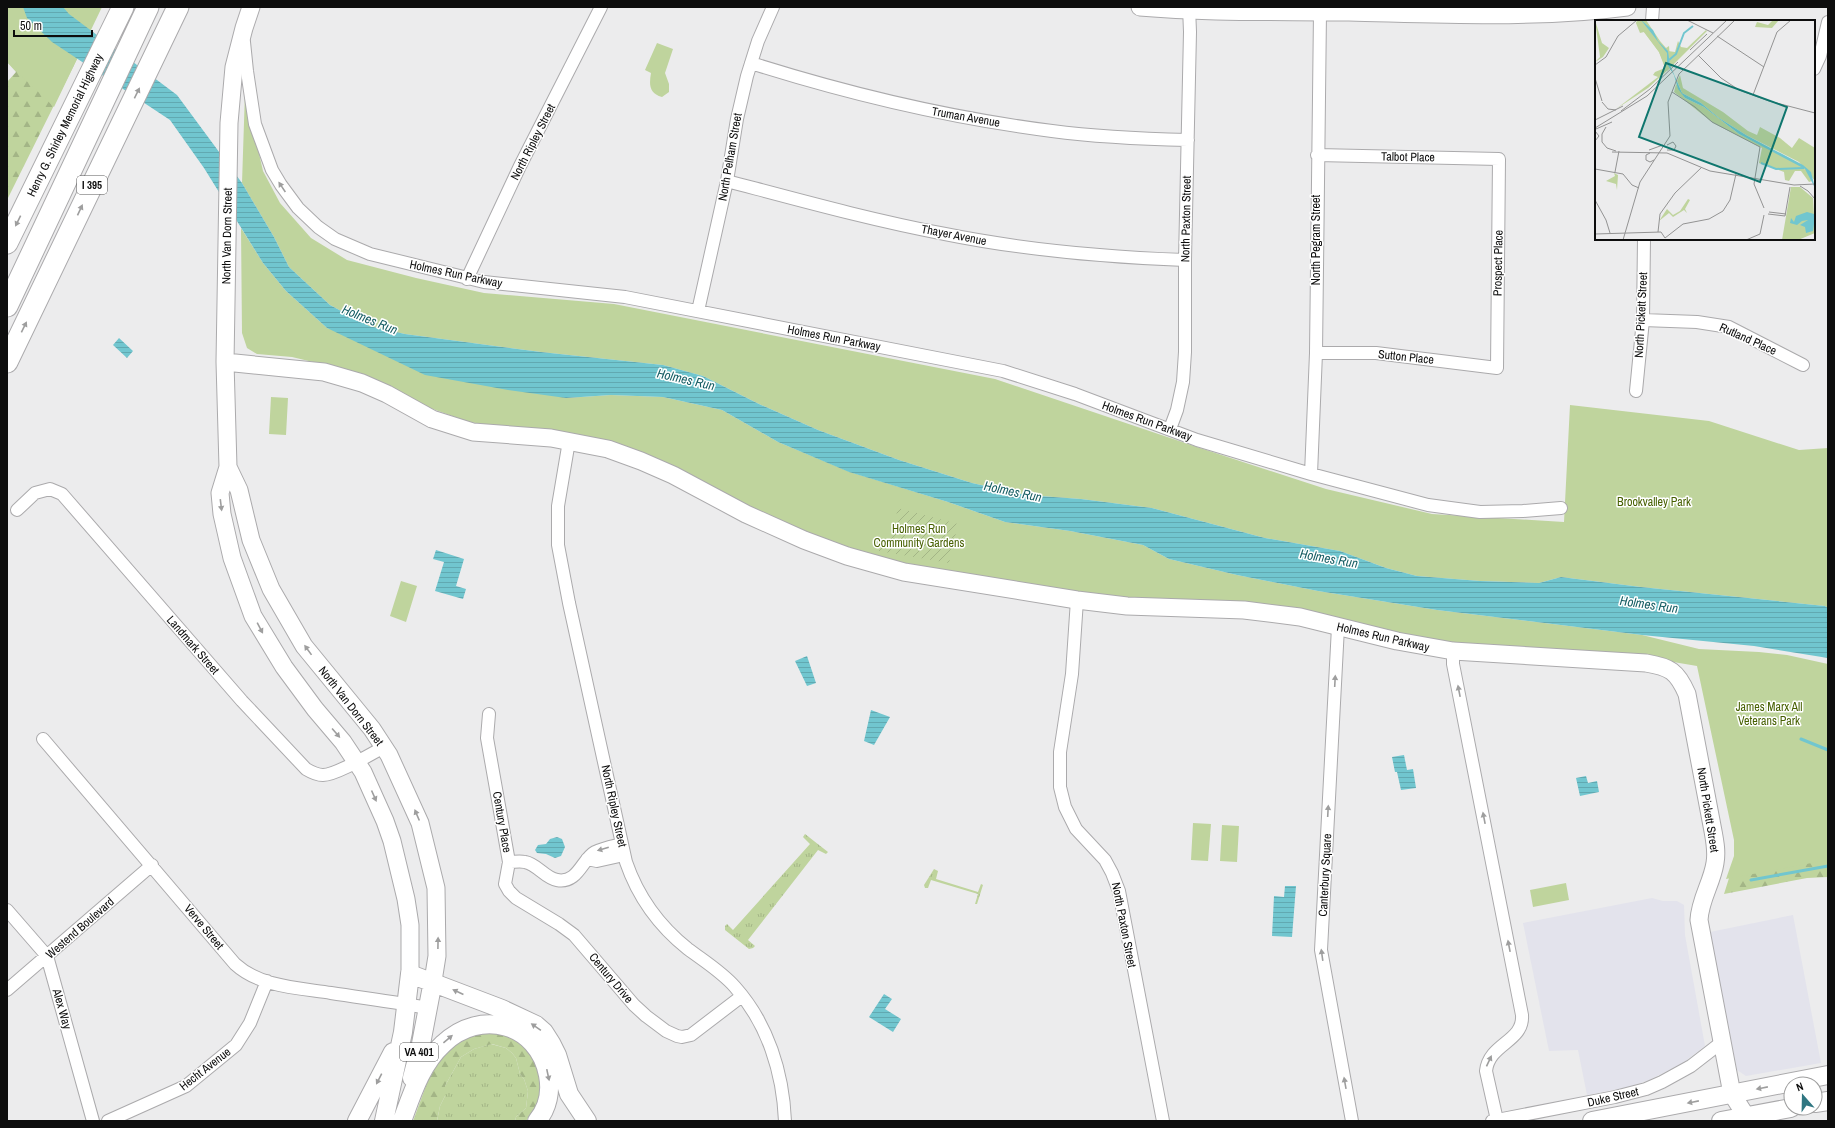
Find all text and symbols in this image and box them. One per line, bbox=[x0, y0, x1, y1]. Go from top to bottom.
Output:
scale bar bbox=[14, 12, 92, 38]
text: 50 m bbox=[20, 18, 42, 34]
inset map bbox=[1595, 20, 1815, 240]
street label: Henry G. Shirley Memorial Highway bbox=[23, 51, 107, 199]
one-way arrow bbox=[133, 87, 140, 99]
street label: North Ripley Street bbox=[507, 101, 559, 183]
street label: Truman Avenue bbox=[931, 103, 1001, 131]
street label: North Pelham Street bbox=[714, 111, 746, 202]
street label: Talbot Place bbox=[1381, 149, 1435, 165]
street label: North Paxton Street bbox=[1177, 175, 1195, 262]
road number: I 395 bbox=[77, 176, 107, 194]
one-way arrow bbox=[278, 182, 286, 192]
street label: North Van Dorn Street bbox=[218, 187, 236, 284]
street label: North Pegram Street bbox=[1308, 195, 1324, 285]
one-way arrow bbox=[77, 204, 83, 216]
one-way arrow bbox=[15, 215, 21, 226]
street label: Thayer Avenue bbox=[920, 221, 988, 249]
street label: Prospect Place bbox=[1489, 230, 1507, 296]
street label: Holmes Run Parkway bbox=[408, 256, 504, 292]
street label: North Pickett Street bbox=[1631, 271, 1651, 358]
water label: Holmes Run bbox=[339, 301, 400, 338]
street label: Rutland Place bbox=[1717, 319, 1779, 359]
street label: Holmes Run Parkway bbox=[786, 321, 882, 355]
one-way arrow bbox=[21, 322, 27, 333]
street label: Sutton Place bbox=[1377, 346, 1435, 368]
water label: Holmes Run bbox=[655, 365, 716, 394]
street label: Holmes Run Parkway bbox=[1100, 397, 1194, 445]
water label: Holmes Run bbox=[982, 477, 1043, 506]
park label: Brookvalley Park bbox=[1617, 494, 1691, 510]
one-way arrow bbox=[218, 499, 224, 511]
park label: Holmes Run Community Gardens bbox=[874, 521, 964, 551]
water label: Holmes Run bbox=[1299, 545, 1359, 572]
water label: Holmes Run bbox=[1619, 592, 1679, 617]
street label: Landmark Street bbox=[163, 612, 223, 678]
street label: Holmes Run Parkway bbox=[1335, 619, 1431, 655]
one-way arrow bbox=[257, 622, 263, 634]
one-way arrow bbox=[304, 645, 312, 656]
street label: North Van Dorn Street bbox=[315, 663, 387, 749]
one-way arrow bbox=[1332, 674, 1338, 687]
one-way arrow bbox=[1455, 684, 1461, 697]
park label: James Marx All Veterans Park bbox=[1736, 699, 1802, 729]
one-way arrow bbox=[332, 728, 341, 739]
street label: North Ripley Street bbox=[597, 763, 631, 849]
street label: North Pickett Street bbox=[1693, 766, 1723, 854]
one-way arrow bbox=[370, 790, 377, 802]
street label: Century Place bbox=[489, 790, 515, 854]
one-way arrow bbox=[1325, 805, 1332, 817]
one-way arrow bbox=[413, 809, 419, 821]
one-way arrow bbox=[1480, 812, 1486, 824]
street label: Canterbury Square bbox=[1315, 833, 1335, 917]
one-way arrow bbox=[597, 847, 609, 853]
street label: North Paxton Street bbox=[1108, 881, 1140, 969]
street label: Westend Boulevard bbox=[42, 894, 118, 962]
street label: Verve Street bbox=[180, 901, 228, 953]
one-way arrow bbox=[434, 937, 441, 949]
one-way arrow bbox=[1506, 940, 1512, 952]
one-way arrow bbox=[1319, 949, 1325, 961]
street label: Century Drive bbox=[585, 950, 637, 1006]
street label: Alex Way bbox=[48, 986, 75, 1031]
one-way arrow bbox=[453, 989, 464, 995]
one-way arrow bbox=[531, 1023, 541, 1031]
one-way arrow bbox=[442, 1035, 453, 1044]
road number: VA 401 bbox=[400, 1043, 438, 1061]
street label: Hecht Avenue bbox=[176, 1044, 234, 1094]
one-way arrow bbox=[1486, 1055, 1493, 1067]
one-way arrow bbox=[545, 1068, 551, 1081]
one-way arrow bbox=[376, 1073, 382, 1085]
north arrow bbox=[1783, 1076, 1823, 1116]
one-way arrow bbox=[1341, 1077, 1347, 1089]
text: N bbox=[1794, 1079, 1805, 1094]
street label: Duke Street bbox=[1586, 1083, 1640, 1111]
one-way arrow bbox=[1756, 1085, 1768, 1091]
one-way arrow bbox=[1687, 1099, 1699, 1105]

